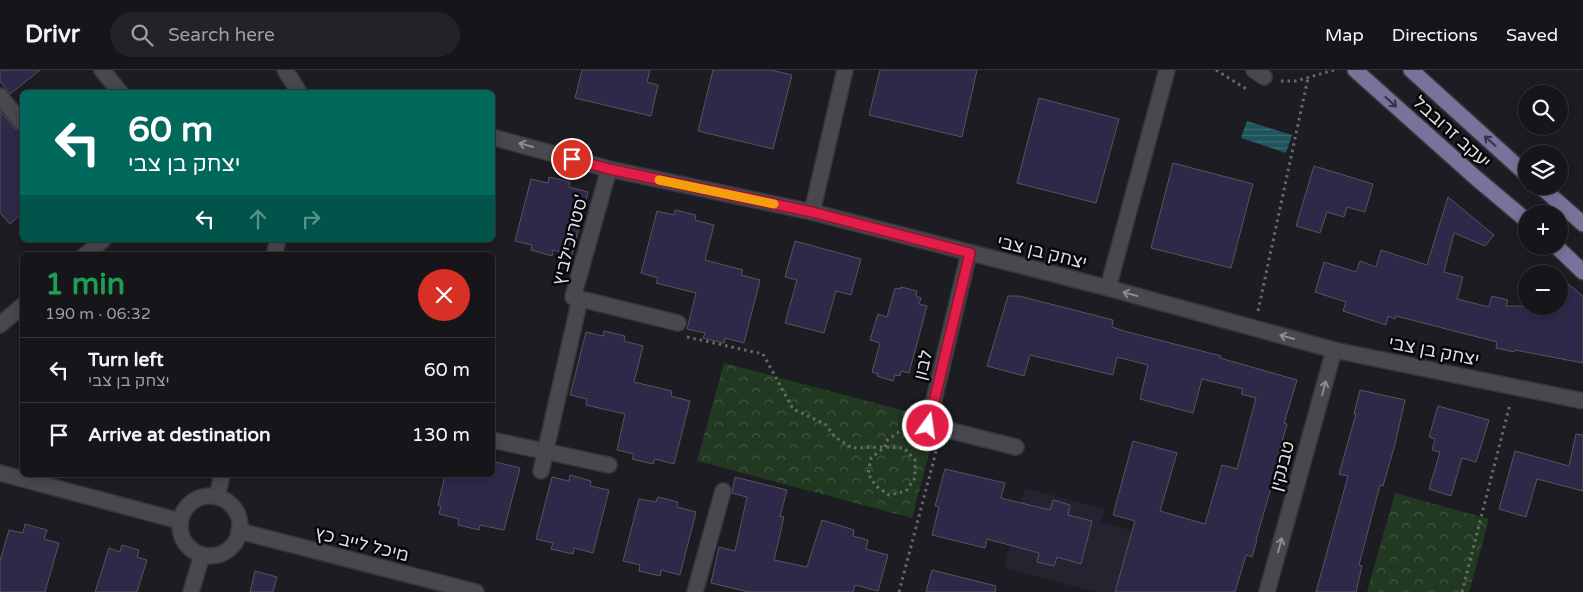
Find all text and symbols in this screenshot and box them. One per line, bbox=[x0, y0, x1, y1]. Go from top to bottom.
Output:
search box bbox=[110, 12, 460, 57]
text: Drivr bbox=[25, 20, 80, 49]
icon: search bbox=[128, 21, 156, 49]
text: Search here bbox=[168, 24, 275, 46]
text: Map bbox=[1325, 24, 1364, 46]
text: Directions bbox=[1392, 24, 1478, 46]
text: Saved bbox=[1506, 24, 1558, 46]
map controls bbox=[1518, 85, 1568, 315]
button: search bbox=[1518, 85, 1568, 135]
street label: יעקב זרובבל bbox=[1408, 91, 1496, 173]
one-way arrow bbox=[1385, 97, 1398, 108]
text: 60 m bbox=[128, 109, 213, 151]
icon: left bbox=[45, 110, 110, 175]
one-way arrow bbox=[1483, 135, 1496, 147]
pin bbox=[551, 138, 593, 180]
one-way arrow bbox=[518, 140, 534, 150]
icon: arrive bbox=[558, 145, 586, 173]
button: layers bbox=[1518, 145, 1568, 195]
text: יצחק בן צבי bbox=[128, 151, 240, 177]
street label: סטריכילביץ' bbox=[547, 192, 593, 288]
icon: left bbox=[191, 205, 219, 233]
icon: ahead bbox=[244, 205, 272, 233]
icon: right bbox=[297, 205, 325, 233]
button: + bbox=[1518, 205, 1568, 255]
street label: יצחק בן צבי bbox=[995, 230, 1089, 274]
button: − bbox=[1518, 265, 1568, 315]
text: 1 min bbox=[45, 266, 125, 303]
button: close bbox=[418, 269, 470, 321]
one-way arrow bbox=[1123, 289, 1139, 298]
text: 190 m · 06:32 bbox=[45, 304, 151, 324]
street label: יצחק בן צבי bbox=[1387, 331, 1481, 371]
one-way arrow bbox=[1279, 332, 1295, 342]
street label: לבון bbox=[909, 348, 937, 382]
text: Turn left bbox=[88, 349, 164, 371]
icon: left bbox=[45, 356, 73, 384]
text: 60 m bbox=[424, 359, 470, 381]
text: יצחק בן צבי bbox=[88, 371, 170, 391]
one-way arrow bbox=[1319, 381, 1329, 397]
position arrow bbox=[901, 399, 953, 451]
icon: arrive bbox=[45, 421, 73, 449]
text: Arrive at destination bbox=[88, 424, 271, 446]
text: 130 m bbox=[412, 424, 470, 446]
street label: טבנקין bbox=[1265, 438, 1299, 494]
street label: מיכל לייב כץ bbox=[313, 522, 411, 566]
one-way arrow bbox=[1276, 537, 1285, 553]

